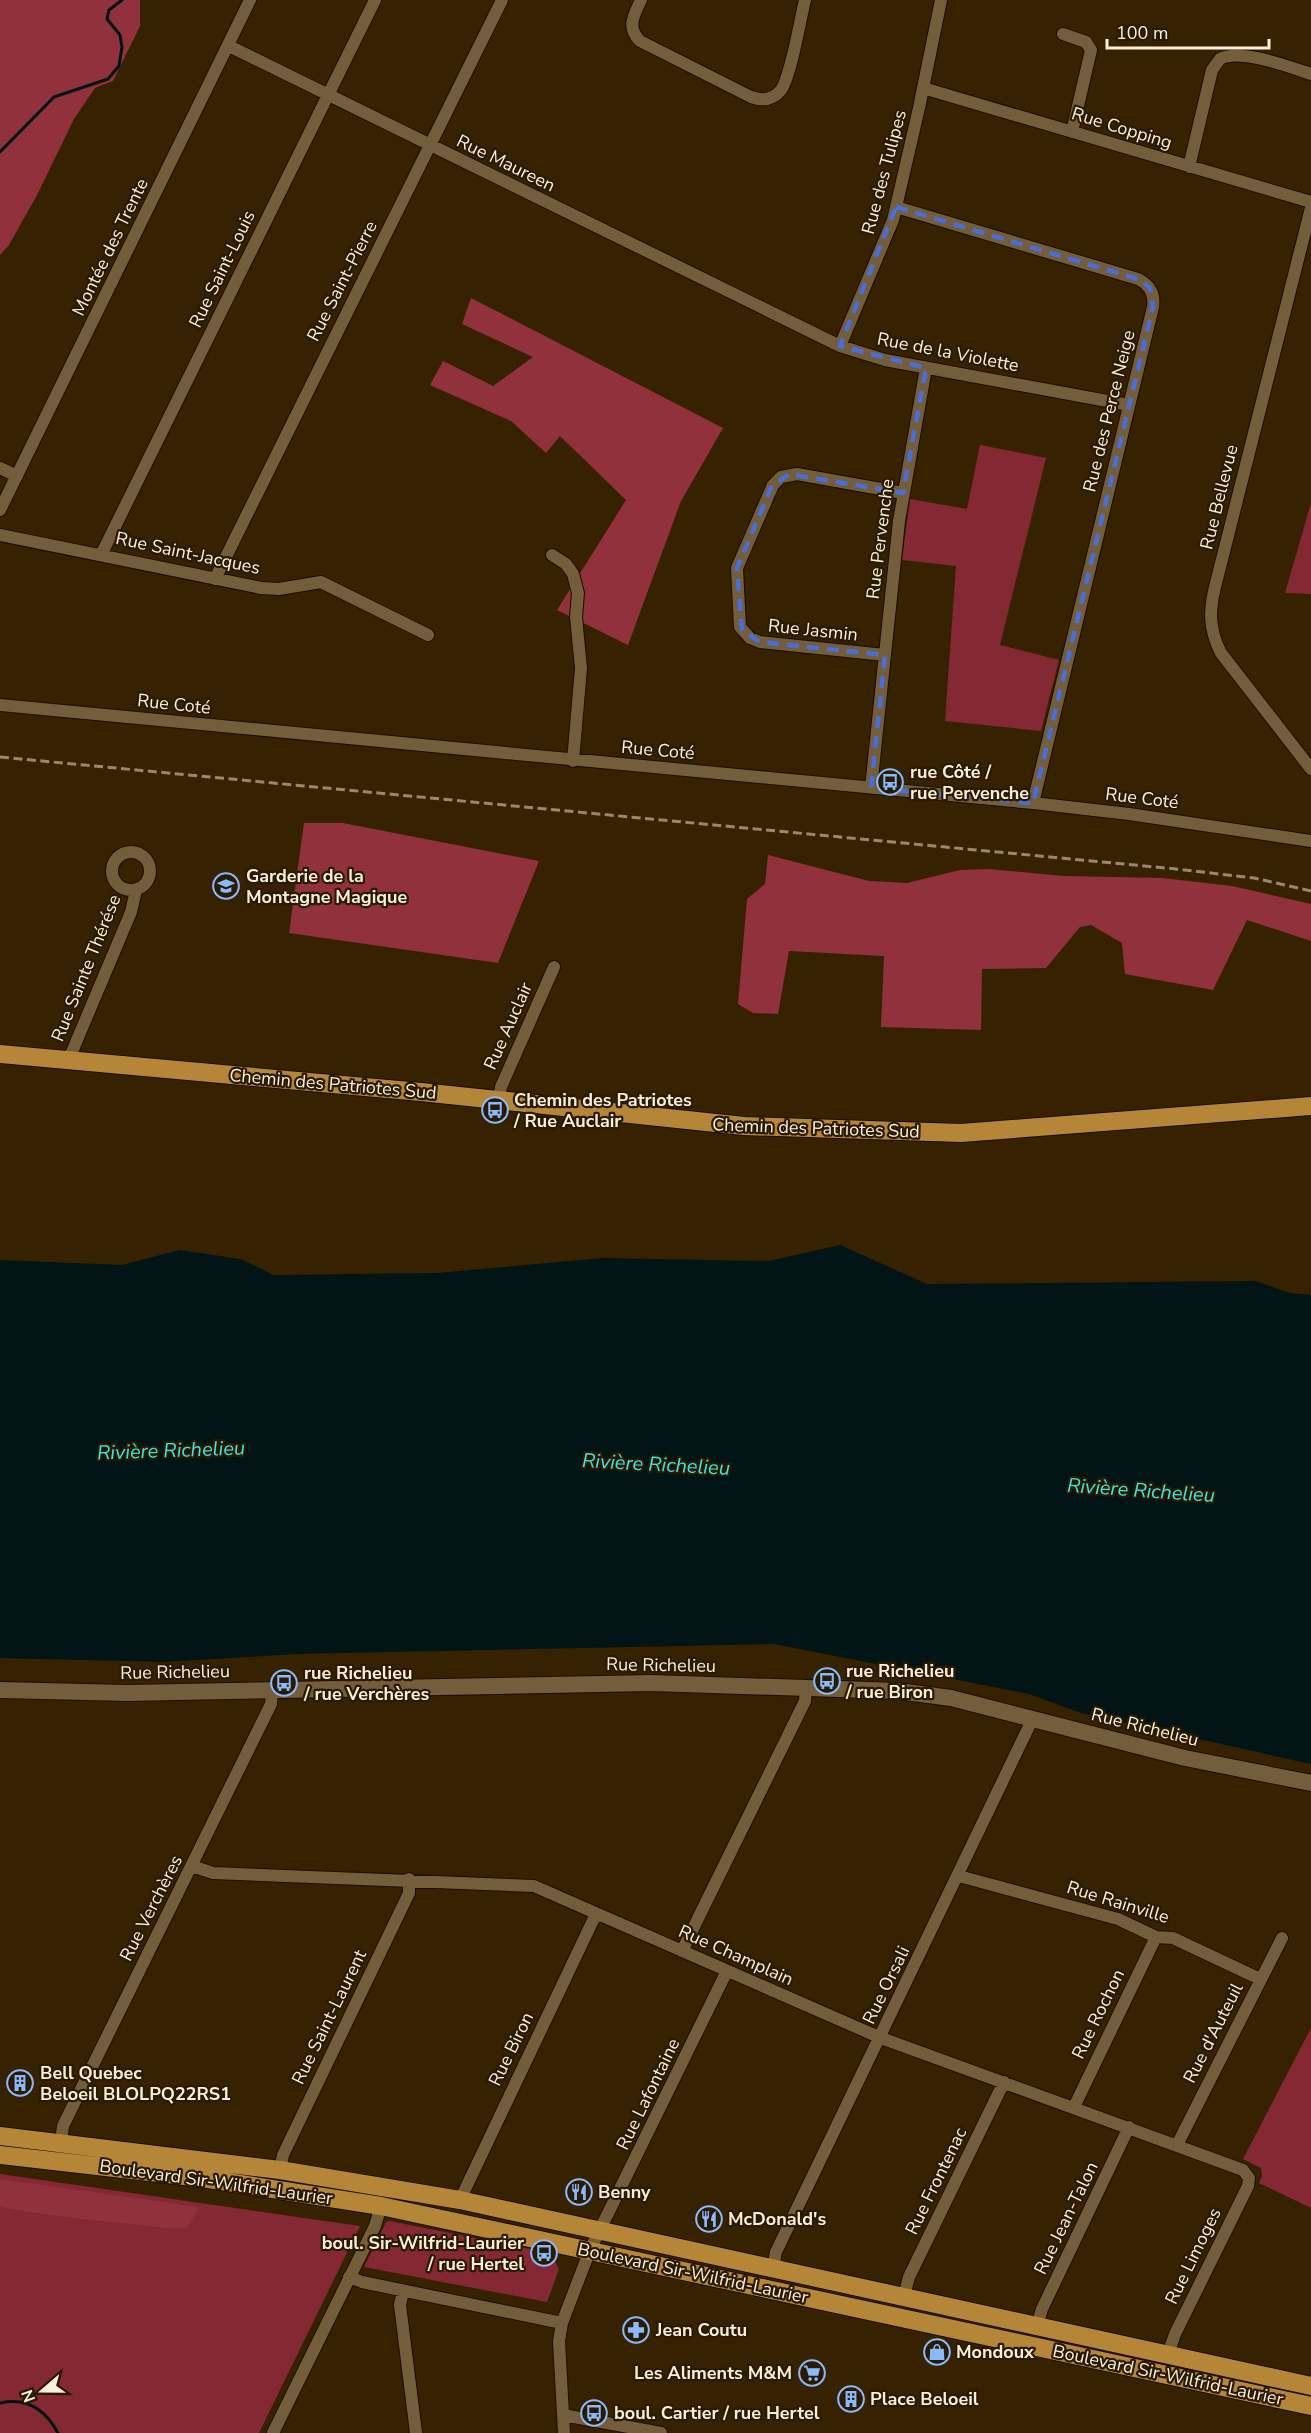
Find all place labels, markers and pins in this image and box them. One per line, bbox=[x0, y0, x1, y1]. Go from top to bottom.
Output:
place label: rue Côté / rue Pervenche bbox=[910, 760, 1029, 805]
bus stop icon: rue Côté / rue Pervenche bbox=[875, 767, 905, 797]
place label: Garderie de la Montagne Magique bbox=[246, 864, 407, 909]
school or university icon: Garderie de la Montagne Magique bbox=[211, 871, 241, 901]
place label: Chemin des Patriotes / Rue Auclair bbox=[513, 1088, 692, 1133]
bus stop icon: Chemin des Patriotes / Rue Auclair bbox=[480, 1095, 510, 1125]
place label: rue Richelieu / rue Biron bbox=[845, 1659, 954, 1704]
place label: rue Richelieu / rue Verchères bbox=[303, 1661, 429, 1706]
bus stop icon: rue Richelieu / rue Biron bbox=[812, 1666, 842, 1696]
bus stop icon: rue Richelieu / rue Verchères bbox=[269, 1668, 299, 1698]
place label: Bell Quebec Beloeil BLOLPQ22RS1 bbox=[40, 2061, 231, 2106]
building icon: Bell Quebec Beloeil BLOLPQ22RS1 bbox=[5, 2068, 35, 2098]
restaurant icon: Benny bbox=[564, 2177, 594, 2207]
place label: Benny bbox=[598, 2180, 651, 2204]
restaurant icon: McDonald's bbox=[694, 2204, 724, 2234]
place label: McDonald's bbox=[728, 2207, 826, 2231]
place label: boul. Sir-Wilfrid-Laurier / rue Hertel bbox=[322, 2231, 524, 2276]
bus stop icon: boul. Sir-Wilfrid-Laurier / rue Hertel bbox=[529, 2238, 559, 2268]
pharmacy icon: Jean Coutu bbox=[621, 2315, 651, 2345]
place label: Jean Coutu bbox=[655, 2318, 747, 2342]
shop icon: Mondoux bbox=[922, 2337, 952, 2367]
place label: Mondoux bbox=[956, 2340, 1034, 2364]
supermarket icon: Les Aliments M&M bbox=[797, 2358, 827, 2388]
place label: Les Aliments M&M bbox=[634, 2361, 792, 2385]
building icon: Place Beloeil bbox=[836, 2384, 866, 2414]
place label: Place Beloeil bbox=[870, 2387, 979, 2411]
bus stop icon: boul. Cartier / rue Hertel bbox=[579, 2398, 609, 2428]
place label: boul. Cartier / rue Hertel bbox=[614, 2401, 820, 2425]

